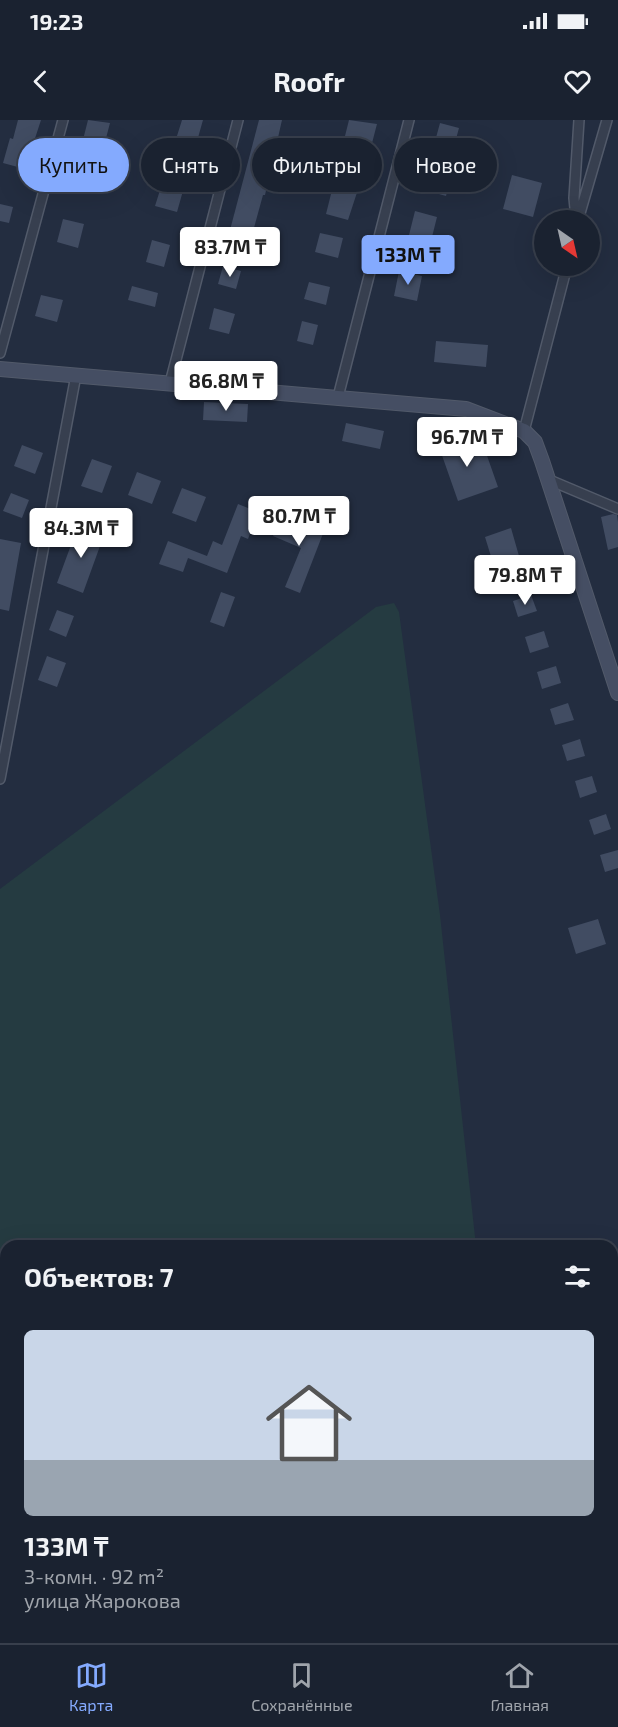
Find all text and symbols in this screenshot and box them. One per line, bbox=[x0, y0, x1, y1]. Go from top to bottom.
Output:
text: 19:23 bbox=[30, 8, 83, 34]
icon: back bbox=[24, 65, 57, 98]
text: Roofr bbox=[273, 65, 345, 97]
icon: heart bbox=[561, 65, 594, 98]
chip: Купить bbox=[18, 138, 129, 192]
chip: Снять bbox=[141, 138, 240, 192]
chip: Фильтры bbox=[252, 138, 382, 192]
chip: Новое bbox=[394, 138, 497, 192]
north arrow bbox=[534, 210, 600, 276]
map controls bbox=[534, 210, 600, 276]
pin: 83.7M ₸ bbox=[175, 227, 285, 278]
text: 83.7M ₸ bbox=[194, 234, 266, 258]
pin: 133M ₸ bbox=[359, 235, 457, 286]
text: 133M ₸ bbox=[376, 242, 440, 266]
pin: 86.8M ₸ bbox=[171, 361, 281, 412]
text: 86.8M ₸ bbox=[188, 368, 264, 392]
pin: 96.7M ₸ bbox=[412, 417, 522, 468]
text: 96.7M ₸ bbox=[431, 424, 503, 448]
pin: 80.7M ₸ bbox=[244, 496, 354, 547]
text: 80.7M ₸ bbox=[262, 503, 336, 527]
pin: 84.3M ₸ bbox=[26, 508, 136, 559]
text: 84.3M ₸ bbox=[44, 515, 118, 539]
pin: 79.8M ₸ bbox=[470, 555, 580, 606]
text: 79.8M ₸ bbox=[488, 562, 562, 586]
icon: filters bbox=[561, 1260, 594, 1293]
text: Объектов: 7 bbox=[24, 1261, 173, 1292]
icon: home bbox=[255, 1369, 363, 1477]
text: 133M ₸ bbox=[24, 1530, 108, 1561]
text: 3-комн. · 92 m² bbox=[24, 1564, 164, 1588]
text: улица Жарокова bbox=[24, 1588, 181, 1612]
tab: Карта bbox=[69, 1659, 113, 1714]
tab: Сохранённые bbox=[251, 1659, 353, 1714]
tab: Главная bbox=[490, 1659, 549, 1714]

